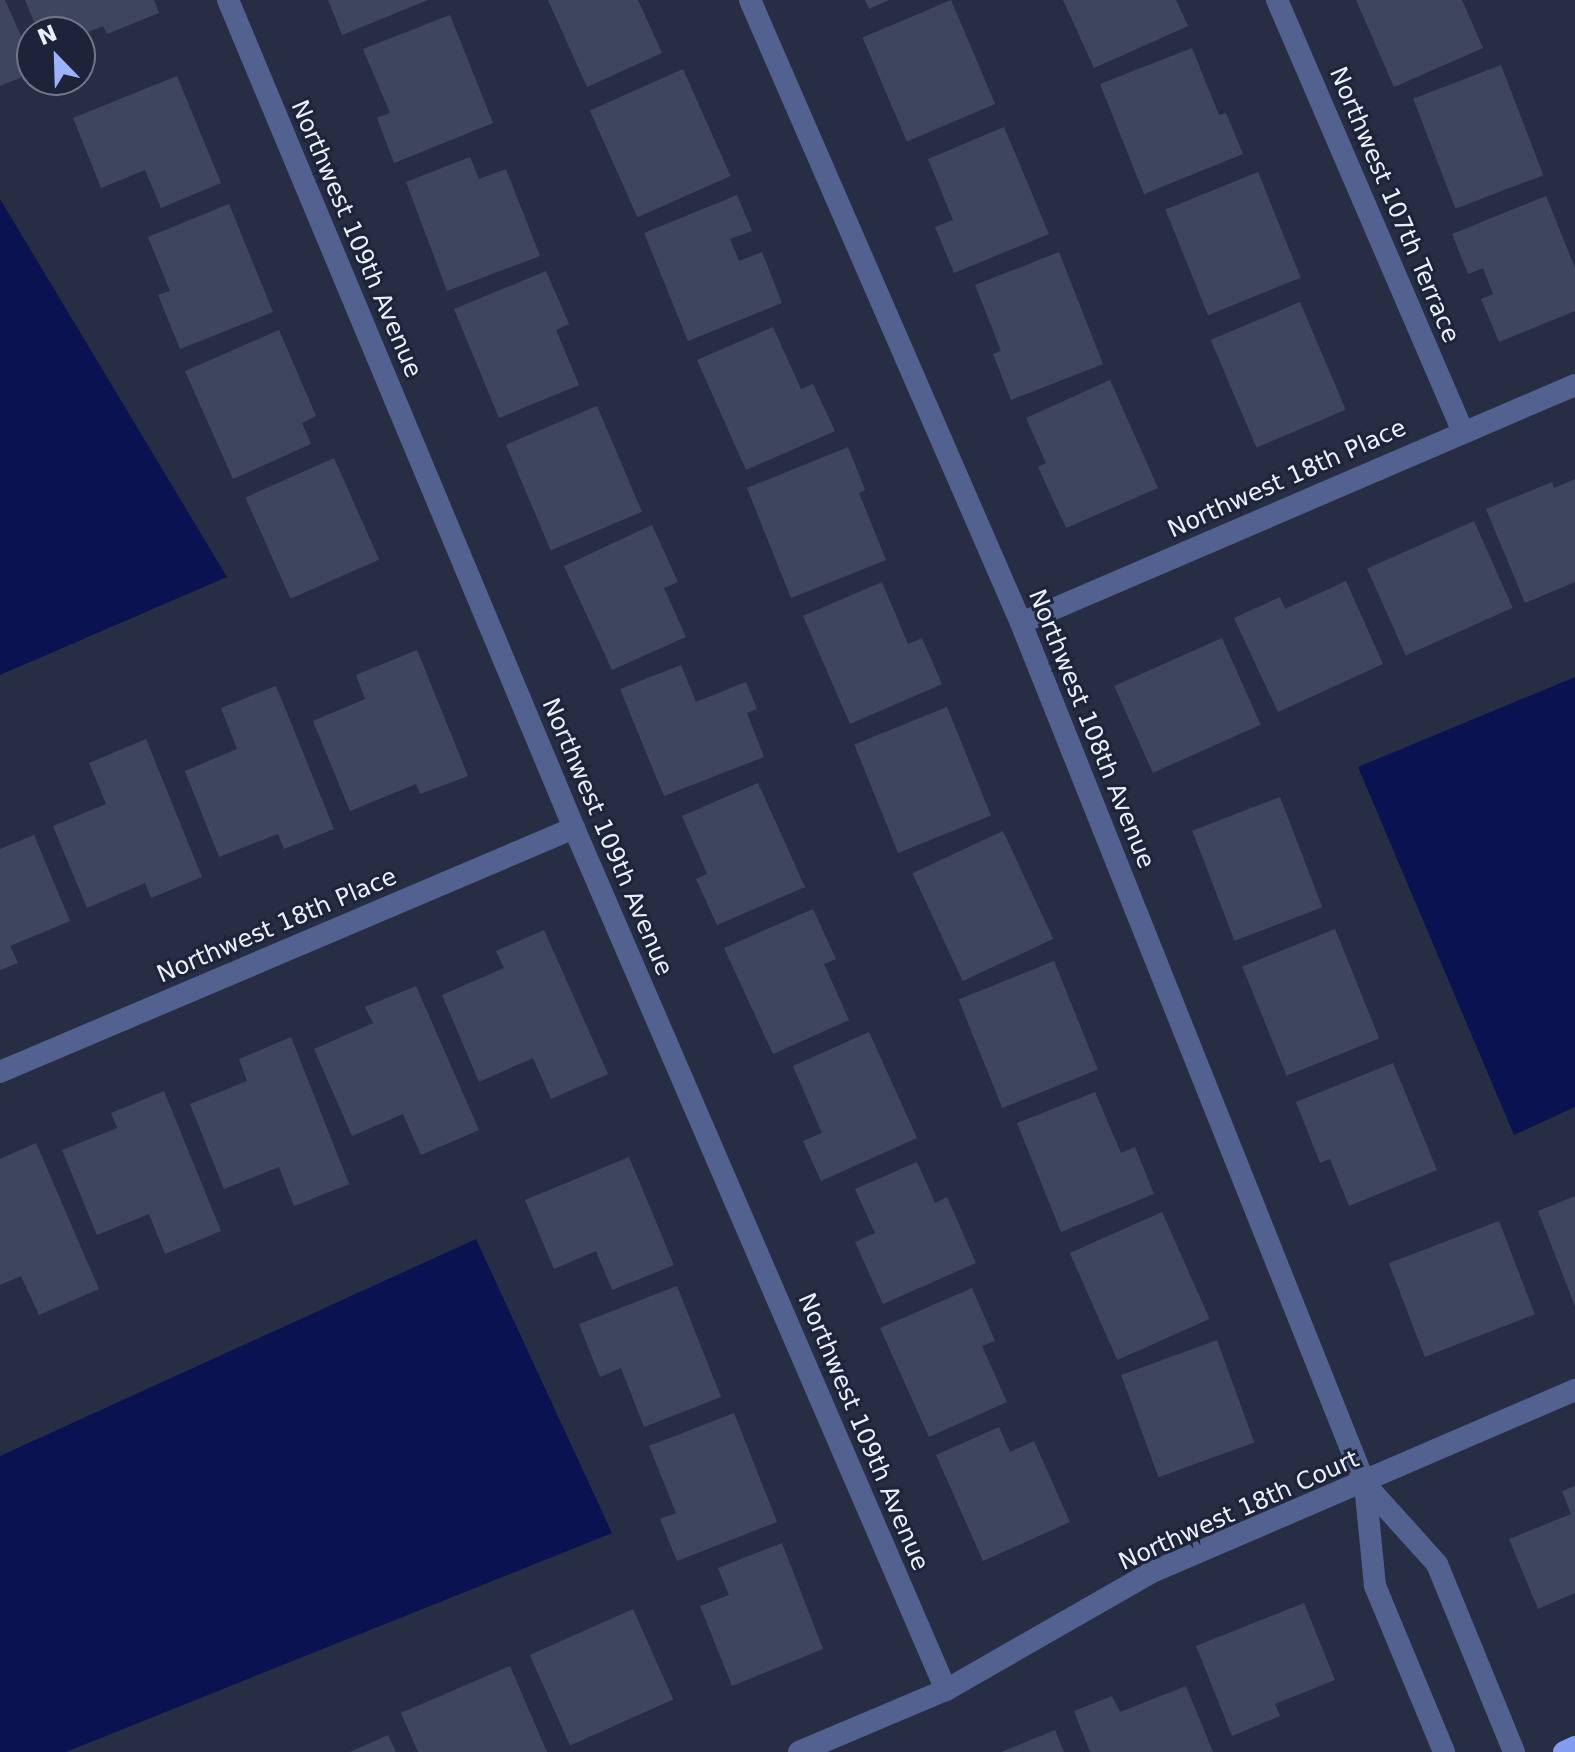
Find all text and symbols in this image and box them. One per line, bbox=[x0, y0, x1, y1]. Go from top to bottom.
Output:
north arrow bbox=[16, 16, 96, 96]
text: N bbox=[34, 20, 61, 50]
street label: Northwest 107th Terrace bbox=[1323, 63, 1465, 347]
street label: Northwest 109th Avenue bbox=[284, 96, 428, 382]
street label: Northwest 18th Place bbox=[1163, 413, 1411, 545]
street label: Northwest 108th Avenue bbox=[1022, 585, 1160, 873]
street label: Northwest 109th Avenue bbox=[535, 694, 679, 980]
street label: Northwest 18th Place bbox=[153, 862, 401, 990]
street label: Northwest 109th Avenue bbox=[791, 1289, 935, 1575]
street label: Northwest 18th Court bbox=[1114, 1445, 1364, 1577]

